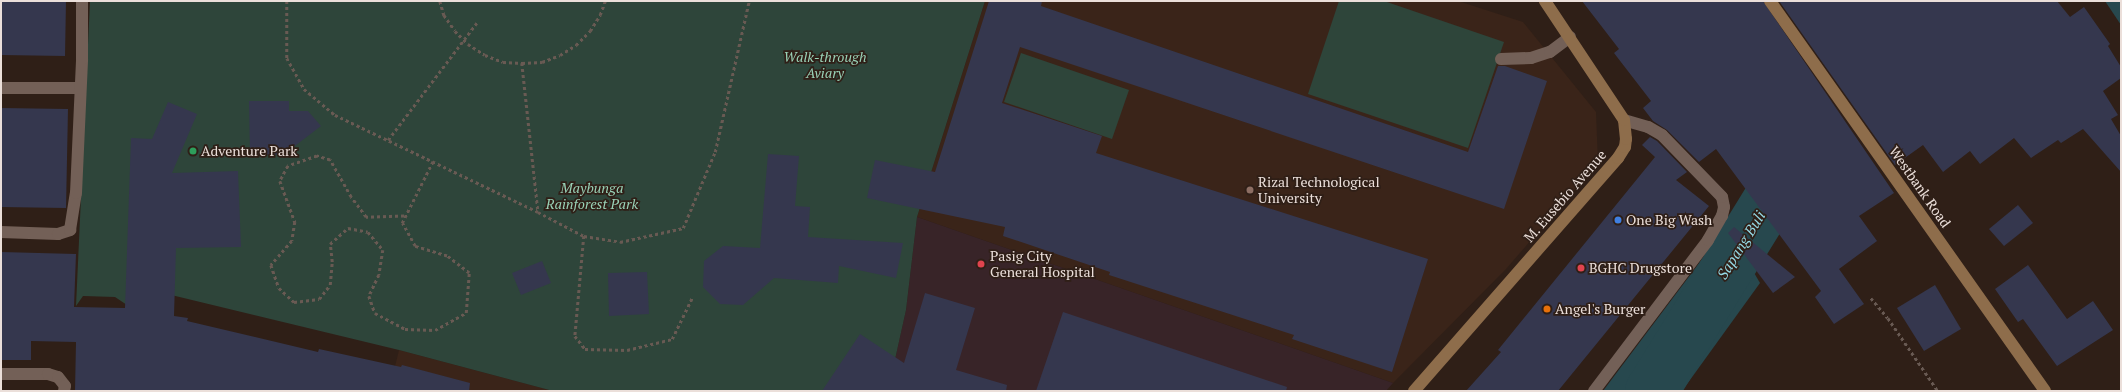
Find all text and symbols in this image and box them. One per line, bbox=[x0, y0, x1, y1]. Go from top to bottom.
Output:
park label: Walk-through Aviary bbox=[784, 49, 866, 82]
place label: Adventure Park bbox=[201, 143, 298, 159]
street label: Westbank Road bbox=[1886, 143, 1954, 231]
marker: Adventure Park bbox=[188, 146, 198, 156]
street label: M. Eusebio Avenue bbox=[1520, 146, 1610, 246]
place label: Rizal Technological University bbox=[1258, 174, 1380, 206]
park label: Maybunga Rainforest Park bbox=[546, 180, 638, 212]
marker: Rizal Technological University bbox=[1245, 185, 1255, 195]
water label: Sapang Buli bbox=[1713, 208, 1769, 282]
place label: One Big Wash bbox=[1626, 212, 1712, 228]
marker: One Big Wash bbox=[1613, 215, 1623, 225]
place label: Pasig City General Hospital bbox=[990, 248, 1095, 280]
marker: Pasig City General Hospital bbox=[975, 258, 987, 270]
place label: BGHC Drugstore bbox=[1589, 260, 1692, 276]
marker: BGHC Drugstore bbox=[1576, 263, 1586, 273]
place label: Angel's Burger bbox=[1555, 301, 1645, 317]
marker: Angel's Burger bbox=[1542, 304, 1552, 314]

